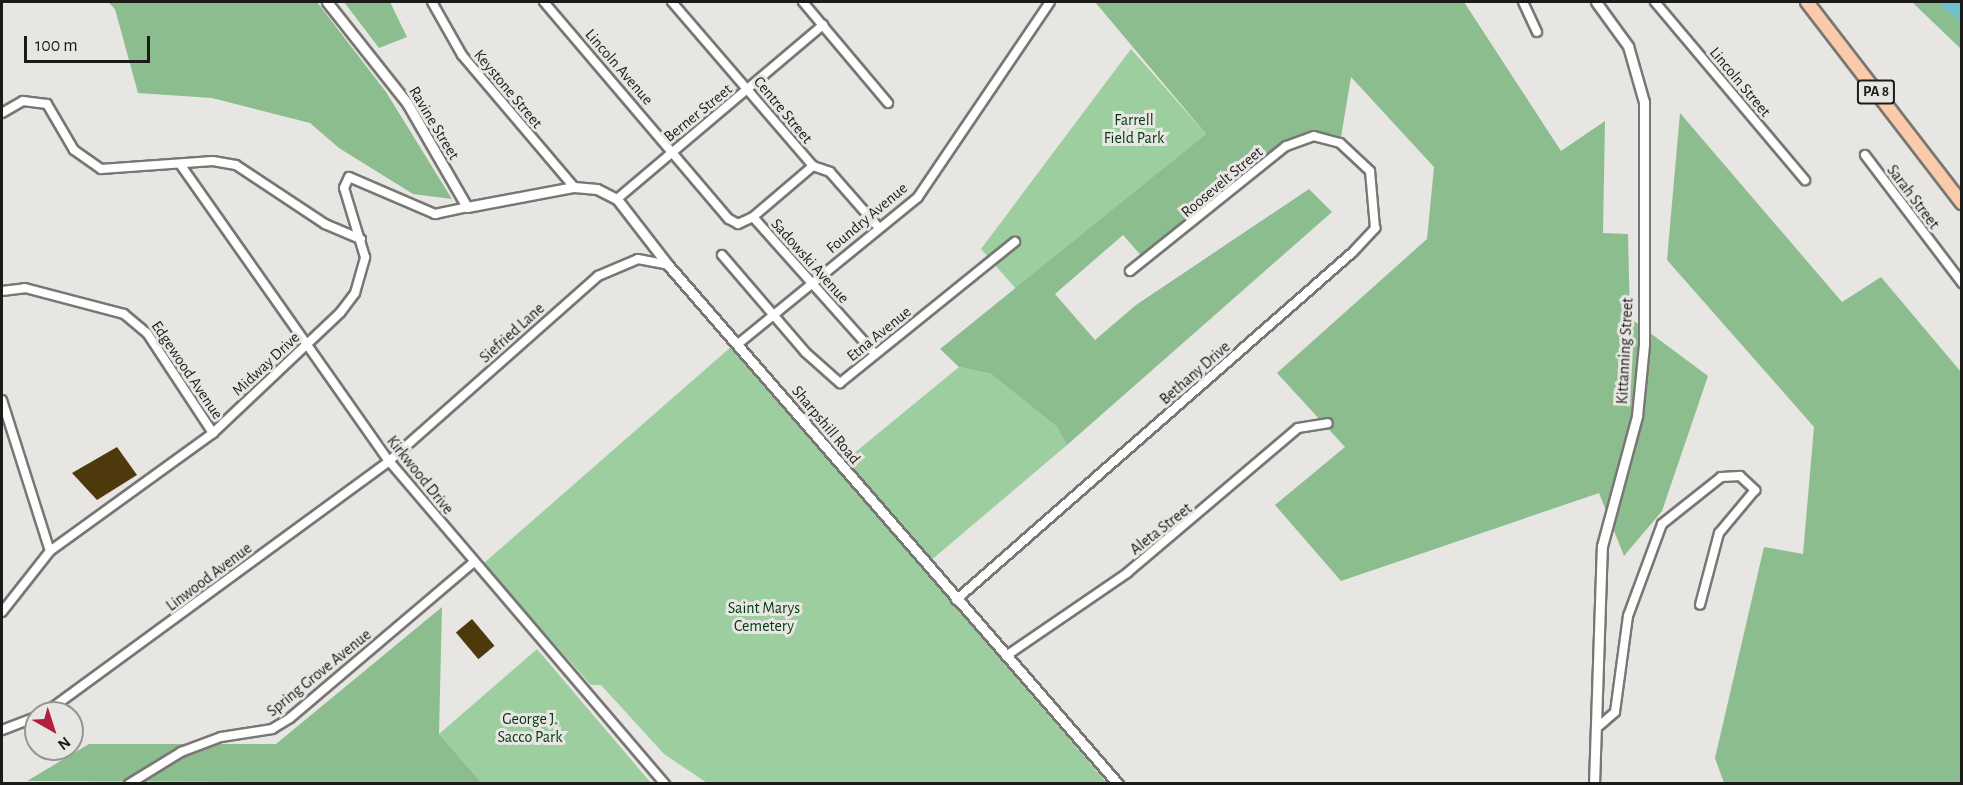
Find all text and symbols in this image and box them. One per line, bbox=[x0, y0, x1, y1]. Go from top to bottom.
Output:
scale bar bbox=[27, 24, 153, 62]
street label: Lincoln Avenue bbox=[581, 25, 657, 109]
text: 100 m bbox=[35, 37, 78, 55]
street label: Lincoln Street bbox=[1705, 43, 1775, 121]
street label: Keystone Street bbox=[469, 46, 547, 132]
street label: Centre Street bbox=[749, 73, 817, 147]
street label: Berner Street bbox=[660, 80, 736, 146]
road number: PA 8 bbox=[1856, 80, 1896, 104]
street label: Ravine Street bbox=[405, 83, 463, 163]
park label: Farrell Field Park bbox=[1104, 110, 1164, 148]
street label: Roosevelt Street bbox=[1177, 142, 1267, 222]
street label: Sarah Street bbox=[1883, 161, 1943, 233]
street label: Foundry Avenue bbox=[822, 178, 912, 258]
street label: Sadowski Avenue bbox=[767, 215, 853, 307]
street label: Kittanning Street bbox=[1613, 297, 1637, 405]
street label: Siefried Lane bbox=[476, 299, 548, 367]
street label: Etna Avenue bbox=[843, 302, 915, 366]
street label: Edgewood Avenue bbox=[147, 317, 227, 423]
street label: Midway Drive bbox=[228, 328, 304, 400]
street label: Bethany Drive bbox=[1156, 337, 1234, 409]
street label: Sharpshill Road bbox=[788, 382, 864, 468]
street label: Kirkwood Drive bbox=[382, 432, 458, 518]
street label: Aleta Street bbox=[1126, 499, 1196, 559]
street label: Linwood Avenue bbox=[162, 539, 256, 615]
park label: Saint Marys Cemetery bbox=[728, 598, 800, 636]
street label: Spring Grove Avenue bbox=[263, 625, 375, 721]
north arrow bbox=[24, 701, 84, 761]
park label: George J. Sacco Park bbox=[497, 709, 563, 747]
text: N bbox=[55, 734, 73, 753]

